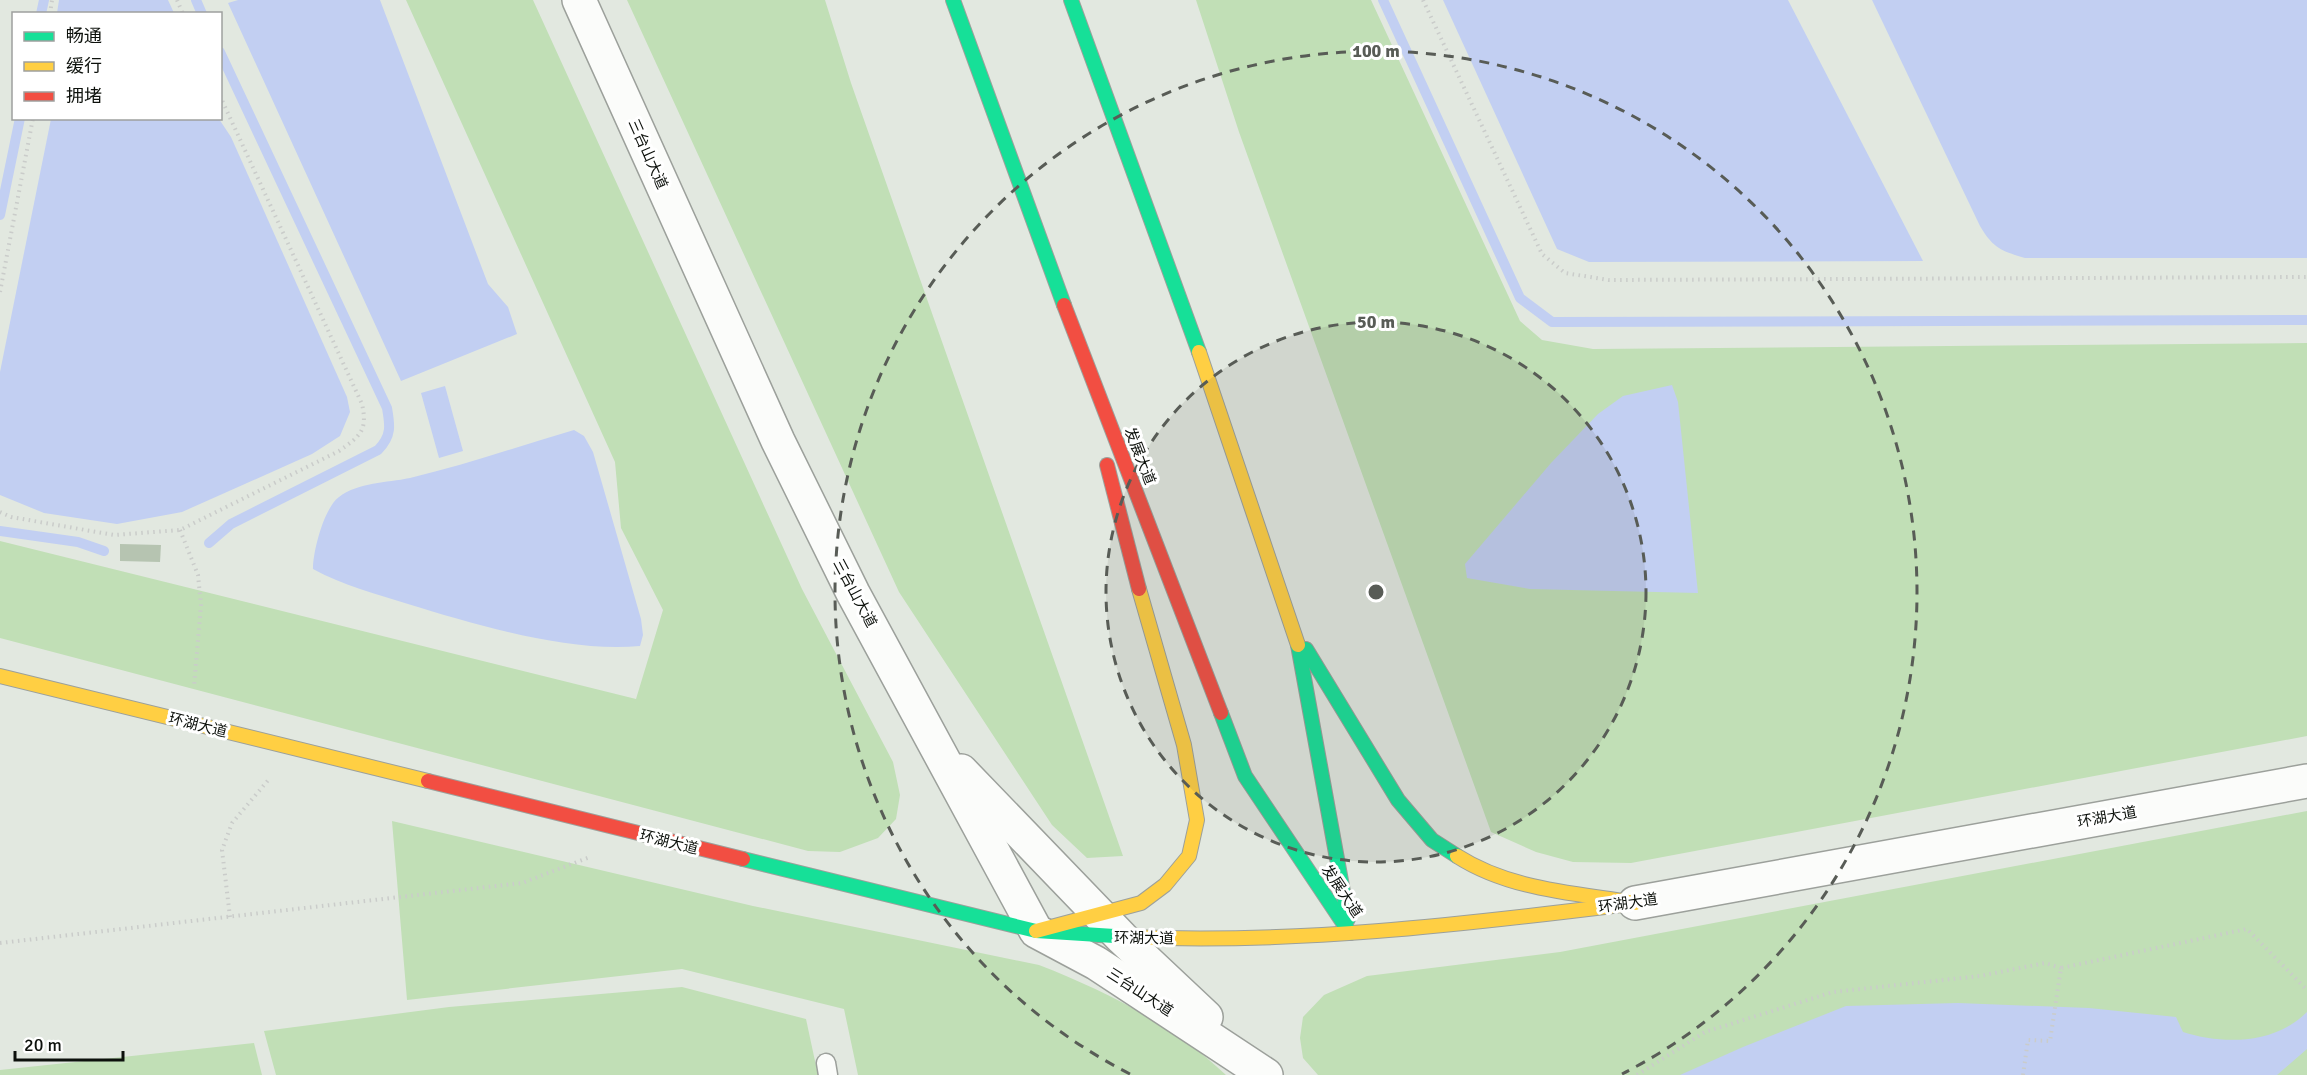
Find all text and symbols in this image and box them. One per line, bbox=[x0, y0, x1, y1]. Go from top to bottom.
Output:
legend bbox=[12, 12, 222, 120]
text: 畅通 bbox=[66, 25, 102, 47]
text: 100 m bbox=[1352, 40, 1400, 62]
text: 缓行 bbox=[66, 55, 102, 77]
text: 拥堵 bbox=[66, 85, 102, 107]
street label: 三台山大道 bbox=[625, 116, 671, 192]
text: 50 m bbox=[1357, 311, 1395, 333]
street label: 发展大道 bbox=[1121, 425, 1159, 487]
street label: 三台山大道 bbox=[829, 556, 881, 630]
centre of rings bbox=[1366, 582, 1386, 602]
street label: 环湖大道 bbox=[167, 709, 229, 741]
street label: 环湖大道 bbox=[2076, 803, 2138, 831]
street label: 环湖大道 bbox=[638, 826, 700, 858]
street label: 发展大道 bbox=[1318, 861, 1366, 921]
street label: 环湖大道 bbox=[1597, 890, 1659, 916]
street label: 环湖大道 bbox=[1114, 928, 1174, 948]
street label: 三台山大道 bbox=[1104, 964, 1176, 1020]
scale bar bbox=[15, 1024, 123, 1062]
text: 20 m bbox=[24, 1034, 62, 1056]

